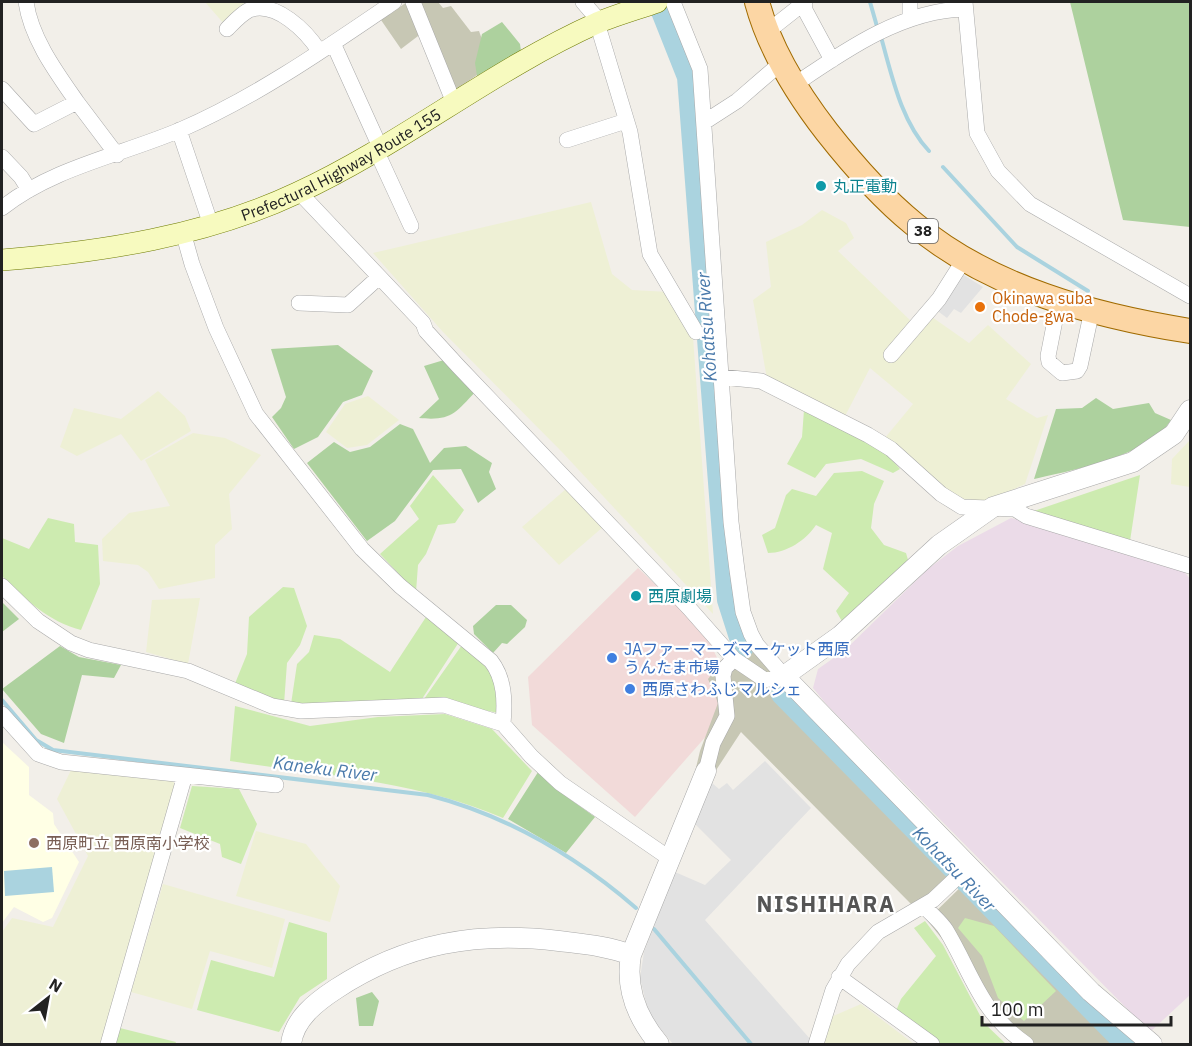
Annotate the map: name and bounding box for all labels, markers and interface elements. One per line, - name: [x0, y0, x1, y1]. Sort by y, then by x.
- street label: Prefectural Highway Route 155: [238, 104, 445, 225]
- place label: 丸正電動: [833, 176, 897, 196]
- marker: 丸正電動: [814, 179, 828, 193]
- road number: 38: [908, 219, 938, 243]
- water label: Kohatsu River: [691, 271, 722, 383]
- place label: Okinawa suba Chode-gwa: [992, 288, 1093, 326]
- marker: Okinawa suba Chode-gwa: [973, 300, 987, 314]
- place label: 西原劇場: [648, 586, 712, 606]
- marker: 西原劇場: [629, 589, 643, 603]
- place label: JAファーマーズマーケット西原 うんたま市場: [624, 639, 850, 677]
- marker: JAファーマーズマーケット西原 うんたま市場: [605, 651, 619, 665]
- place label: 西原さわふじマルシェ: [642, 679, 802, 699]
- marker: 西原さわふじマルシェ: [623, 682, 637, 696]
- water label: Kaneku River: [272, 751, 379, 786]
- water label: Kohatsu River: [908, 821, 1001, 916]
- place label: 西原町立 西原南小学校: [46, 833, 210, 853]
- marker: 西原町立 西原南小学校: [27, 836, 41, 850]
- district label: NISHIHARA: [757, 889, 896, 918]
- north arrow: [18, 968, 78, 1028]
- text: N: [46, 974, 66, 997]
- scale bar: [982, 989, 1171, 1027]
- text: 100 m: [991, 998, 1043, 1021]

